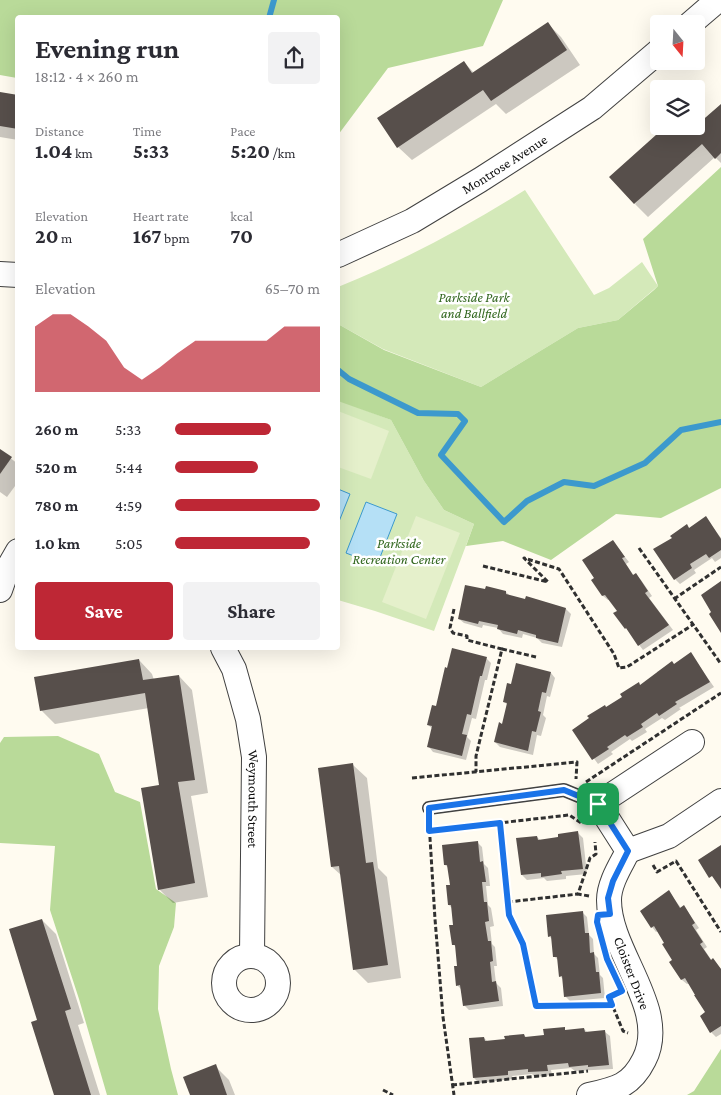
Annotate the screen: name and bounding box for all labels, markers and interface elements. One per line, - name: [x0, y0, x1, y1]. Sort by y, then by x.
- north arrow: [650, 15, 705, 70]
- map controls: [650, 15, 705, 135]
- button: share: [268, 32, 320, 84]
- text: Evening run: [35, 33, 179, 64]
- text: 18:12 · 4 × 260 m: [35, 68, 139, 85]
- button: layers: [650, 80, 705, 135]
- text: Distance: [35, 123, 84, 139]
- text: Time: [133, 123, 161, 139]
- text: Pace: [230, 123, 256, 139]
- street label: Montrose Avenue: [459, 131, 550, 197]
- text: 1.04: [35, 139, 72, 163]
- text: 5:33: [133, 139, 169, 163]
- text: 5:20: [230, 139, 270, 163]
- text: km: [72, 145, 93, 161]
- text: /km: [270, 145, 296, 161]
- text: Elevation: [35, 208, 88, 224]
- text: Heart rate: [133, 208, 189, 224]
- text: kcal: [230, 208, 253, 224]
- text: 20: [35, 224, 58, 248]
- text: 167: [133, 224, 161, 248]
- text: 70: [230, 224, 253, 248]
- text: m: [58, 230, 72, 246]
- text: bpm: [161, 230, 190, 246]
- text: Elevation: [35, 280, 96, 297]
- text: 65–70 m: [265, 280, 320, 297]
- park label: Parkside Park and Ballfield: [438, 289, 510, 321]
- text: 260 m: [35, 421, 78, 438]
- text: 5:33: [115, 421, 141, 438]
- text: 520 m: [35, 459, 77, 476]
- text: 5:44: [115, 459, 143, 476]
- text: 780 m: [35, 497, 78, 514]
- text: 4:59: [115, 497, 142, 514]
- text: 1.0 km: [35, 535, 80, 552]
- text: 5:05: [115, 535, 143, 552]
- park label: Parkside Recreation Center: [353, 535, 447, 567]
- button: Save: [35, 582, 173, 640]
- button: Share: [183, 582, 320, 640]
- street label: Weymouth Street: [245, 749, 263, 848]
- pin: [577, 783, 619, 825]
- icon: arrive: [584, 790, 612, 818]
- street label: Cloister Drive: [611, 934, 653, 1012]

